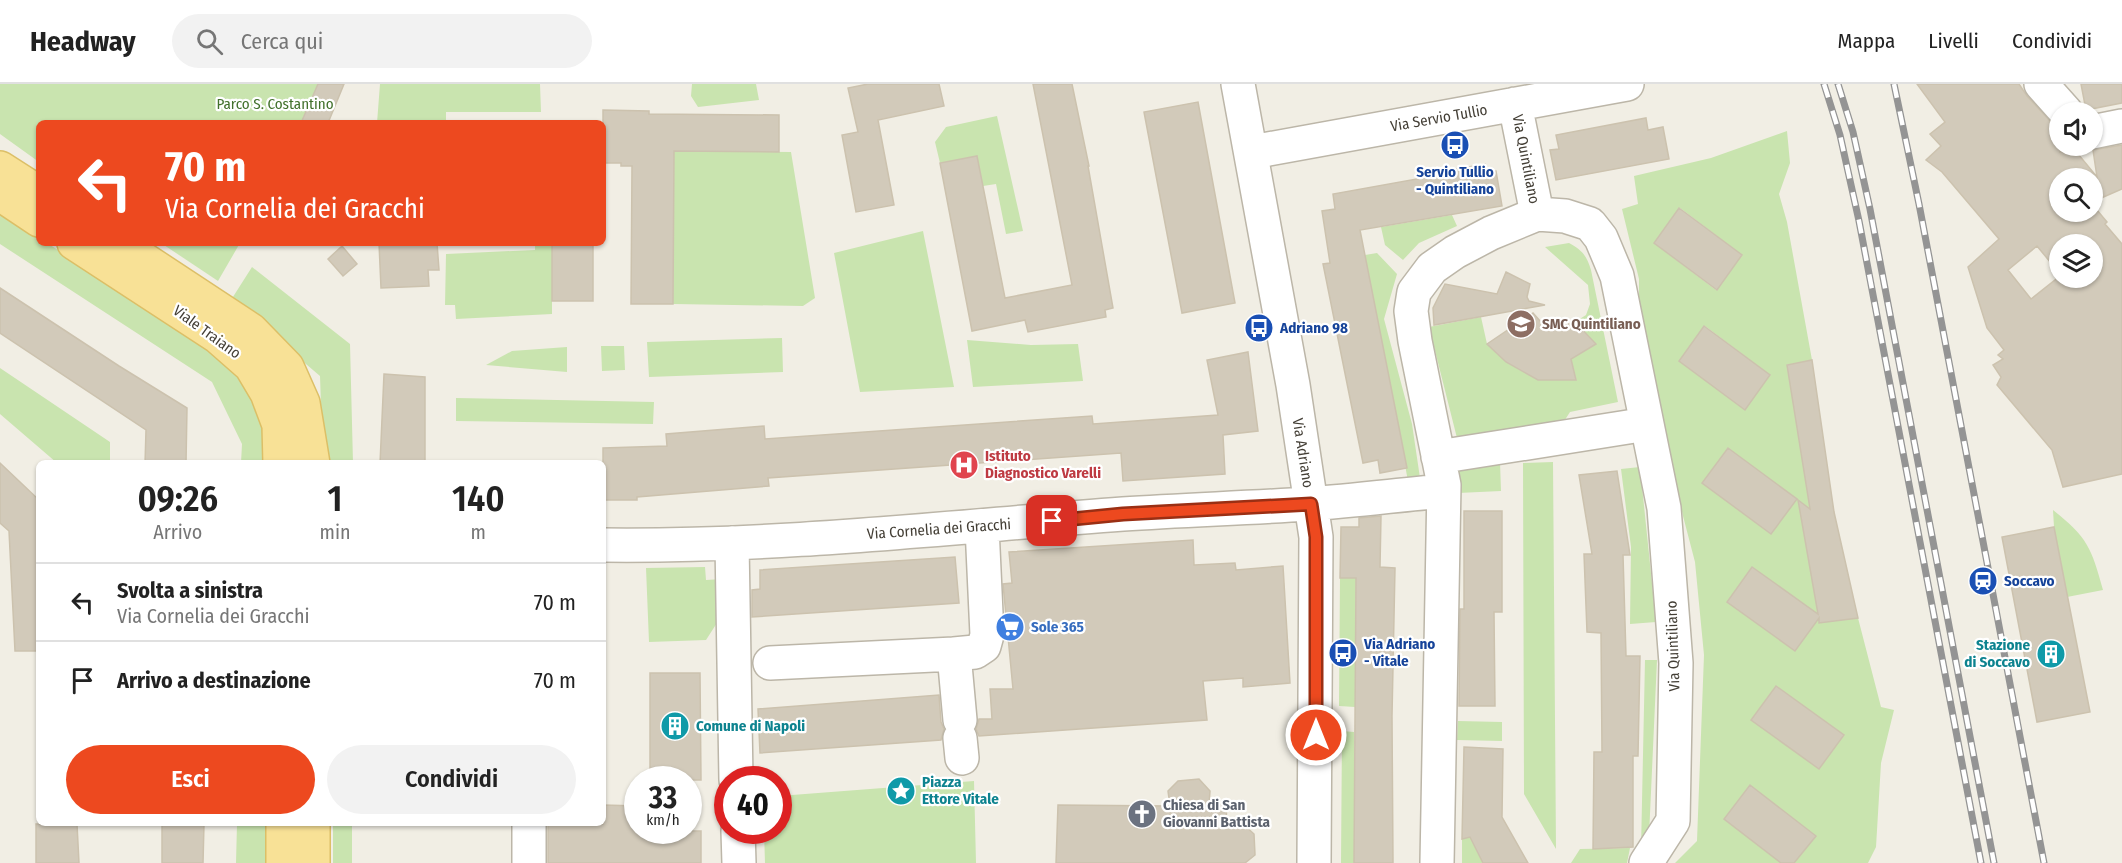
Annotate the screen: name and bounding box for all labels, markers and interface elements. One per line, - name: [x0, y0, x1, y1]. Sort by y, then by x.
- search box: [172, 14, 592, 68]
- text: Headway: [30, 25, 136, 58]
- icon: search: [193, 25, 226, 58]
- text: Cerca qui: [241, 28, 323, 55]
- text: Mappa: [1838, 28, 1895, 54]
- text: Livelli: [1928, 28, 1979, 54]
- text: Condividi: [2012, 28, 2092, 54]
- park label: Parco S. Costantino: [216, 95, 334, 113]
- street label: Via Servio Tullio: [1389, 101, 1489, 135]
- map controls: [2049, 102, 2103, 288]
- button: sound: [2049, 102, 2103, 156]
- street label: Via Quintiliano: [1509, 113, 1544, 205]
- bus stop icon: Servio Tullio - Quintiliano: [1439, 129, 1471, 161]
- text: 70 m: [165, 142, 246, 192]
- icon: left: [66, 144, 144, 222]
- place label: Servio Tullio - Quintiliano: [1416, 163, 1494, 198]
- button: search: [2049, 168, 2103, 222]
- text: Via Cornelia dei Gracchi: [165, 193, 425, 225]
- button: layers: [2049, 234, 2103, 288]
- street label: Viale Traiano: [170, 302, 244, 363]
- school or university icon: SMC Quintiliano: [1505, 308, 1537, 340]
- bus stop icon: Adriano 98: [1243, 312, 1275, 344]
- place label: SMC Quintiliano: [1542, 315, 1641, 333]
- place label: Adriano 98: [1279, 319, 1348, 337]
- street label: Via Adriano: [1289, 417, 1317, 489]
- place label: Istituto Diagnostico Varelli: [985, 447, 1101, 482]
- hospital icon: Istituto Diagnostico Varelli: [948, 449, 980, 481]
- text: 09:26: [137, 477, 218, 521]
- text: 1: [328, 477, 343, 521]
- text: 140: [452, 477, 505, 521]
- pin: [1026, 495, 1077, 546]
- icon: arrive: [1035, 504, 1068, 537]
- street label: Via Cornelia dei Gracchi: [866, 515, 1012, 543]
- text: Arrivo: [153, 520, 202, 544]
- text: min: [320, 520, 351, 544]
- text: m: [471, 520, 486, 544]
- station icon: Soccavo: [1967, 565, 1999, 597]
- place label: Soccavo: [2004, 572, 2055, 590]
- text: Svolta a sinistra: [117, 577, 263, 604]
- icon: left: [66, 586, 99, 619]
- text: 70 m: [534, 589, 576, 616]
- street label: Via Quintiliano: [1662, 600, 1684, 692]
- text: Via Cornelia dei Gracchi: [117, 604, 310, 628]
- supermarket icon: Sole 365: [994, 611, 1026, 643]
- place label: Sole 365: [1031, 618, 1084, 636]
- place label: Via Adriano - Vitale: [1363, 635, 1435, 670]
- place label: Stazione di Soccavo: [1964, 636, 2030, 671]
- bus stop icon: Via Adriano - Vitale: [1327, 637, 1359, 669]
- building icon: Stazione di Soccavo: [2035, 638, 2067, 670]
- icon: arrive: [66, 664, 99, 697]
- text: Arrivo a destinazione: [117, 667, 311, 694]
- text: 70 m: [534, 667, 576, 694]
- position arrow: [1284, 703, 1348, 767]
- building icon: Comune di Napoli: [659, 710, 691, 742]
- place label: Comune di Napoli: [696, 717, 805, 735]
- button: Esci: [66, 745, 315, 814]
- button: Condividi: [327, 745, 576, 814]
- speed limit sign: 40: [714, 766, 792, 844]
- place label: Piazza Ettore Vitale: [922, 773, 999, 808]
- place icon: Piazza Ettore Vitale: [885, 775, 917, 807]
- text: 33: [649, 780, 677, 816]
- place label: Chiesa di San Giovanni Battista: [1163, 796, 1271, 831]
- church icon: Chiesa di San Giovanni Battista: [1126, 798, 1158, 830]
- text: km/h: [646, 811, 680, 829]

